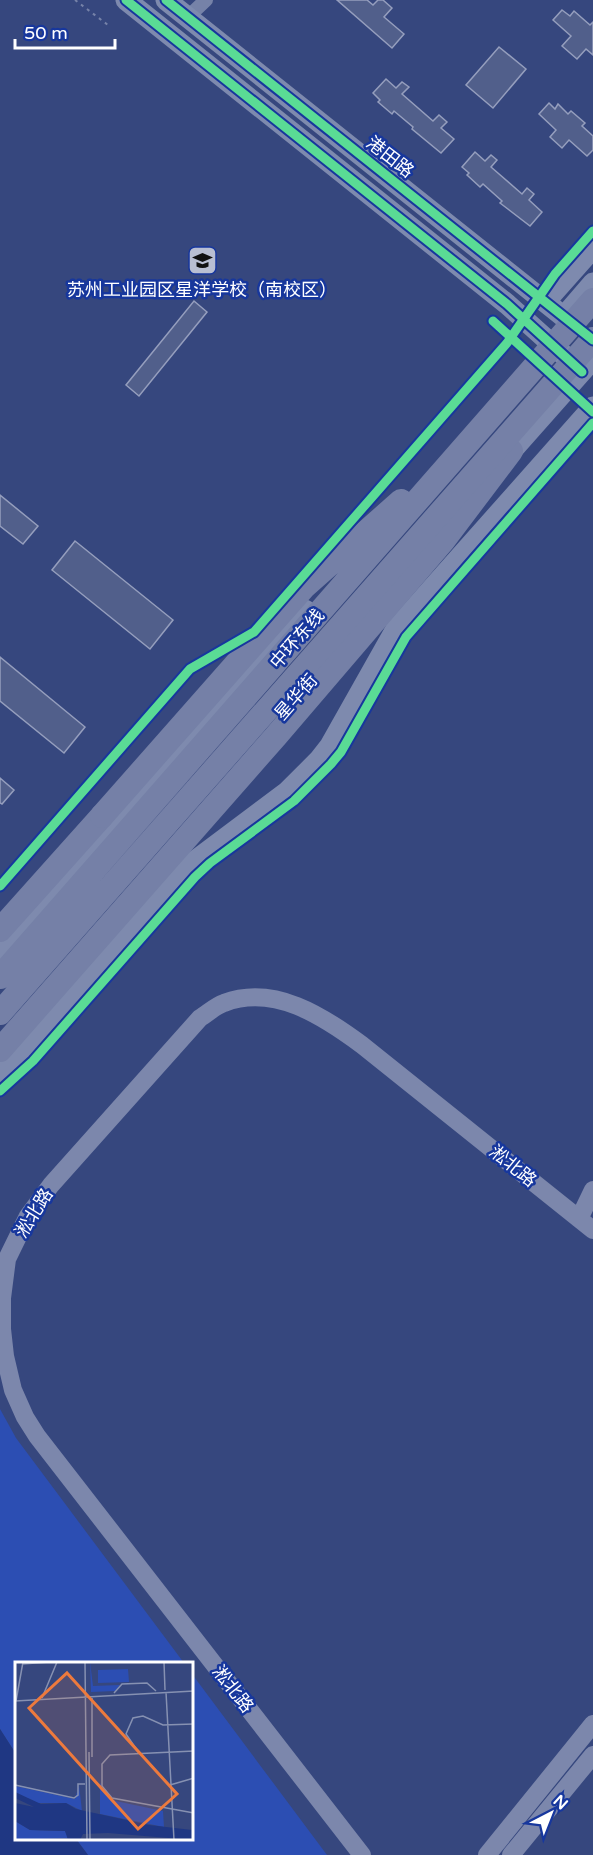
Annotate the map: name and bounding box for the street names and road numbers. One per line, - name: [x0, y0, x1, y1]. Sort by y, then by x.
- street label: 港田路: [362, 132, 418, 182]
- street label: 中环东线: [265, 605, 329, 673]
- street label: 星华街: [270, 669, 322, 725]
- street label: 淞北路: [485, 1140, 541, 1192]
- street label: 淞北路: [10, 1184, 58, 1242]
- street label: 淞北路: [208, 1661, 258, 1717]

